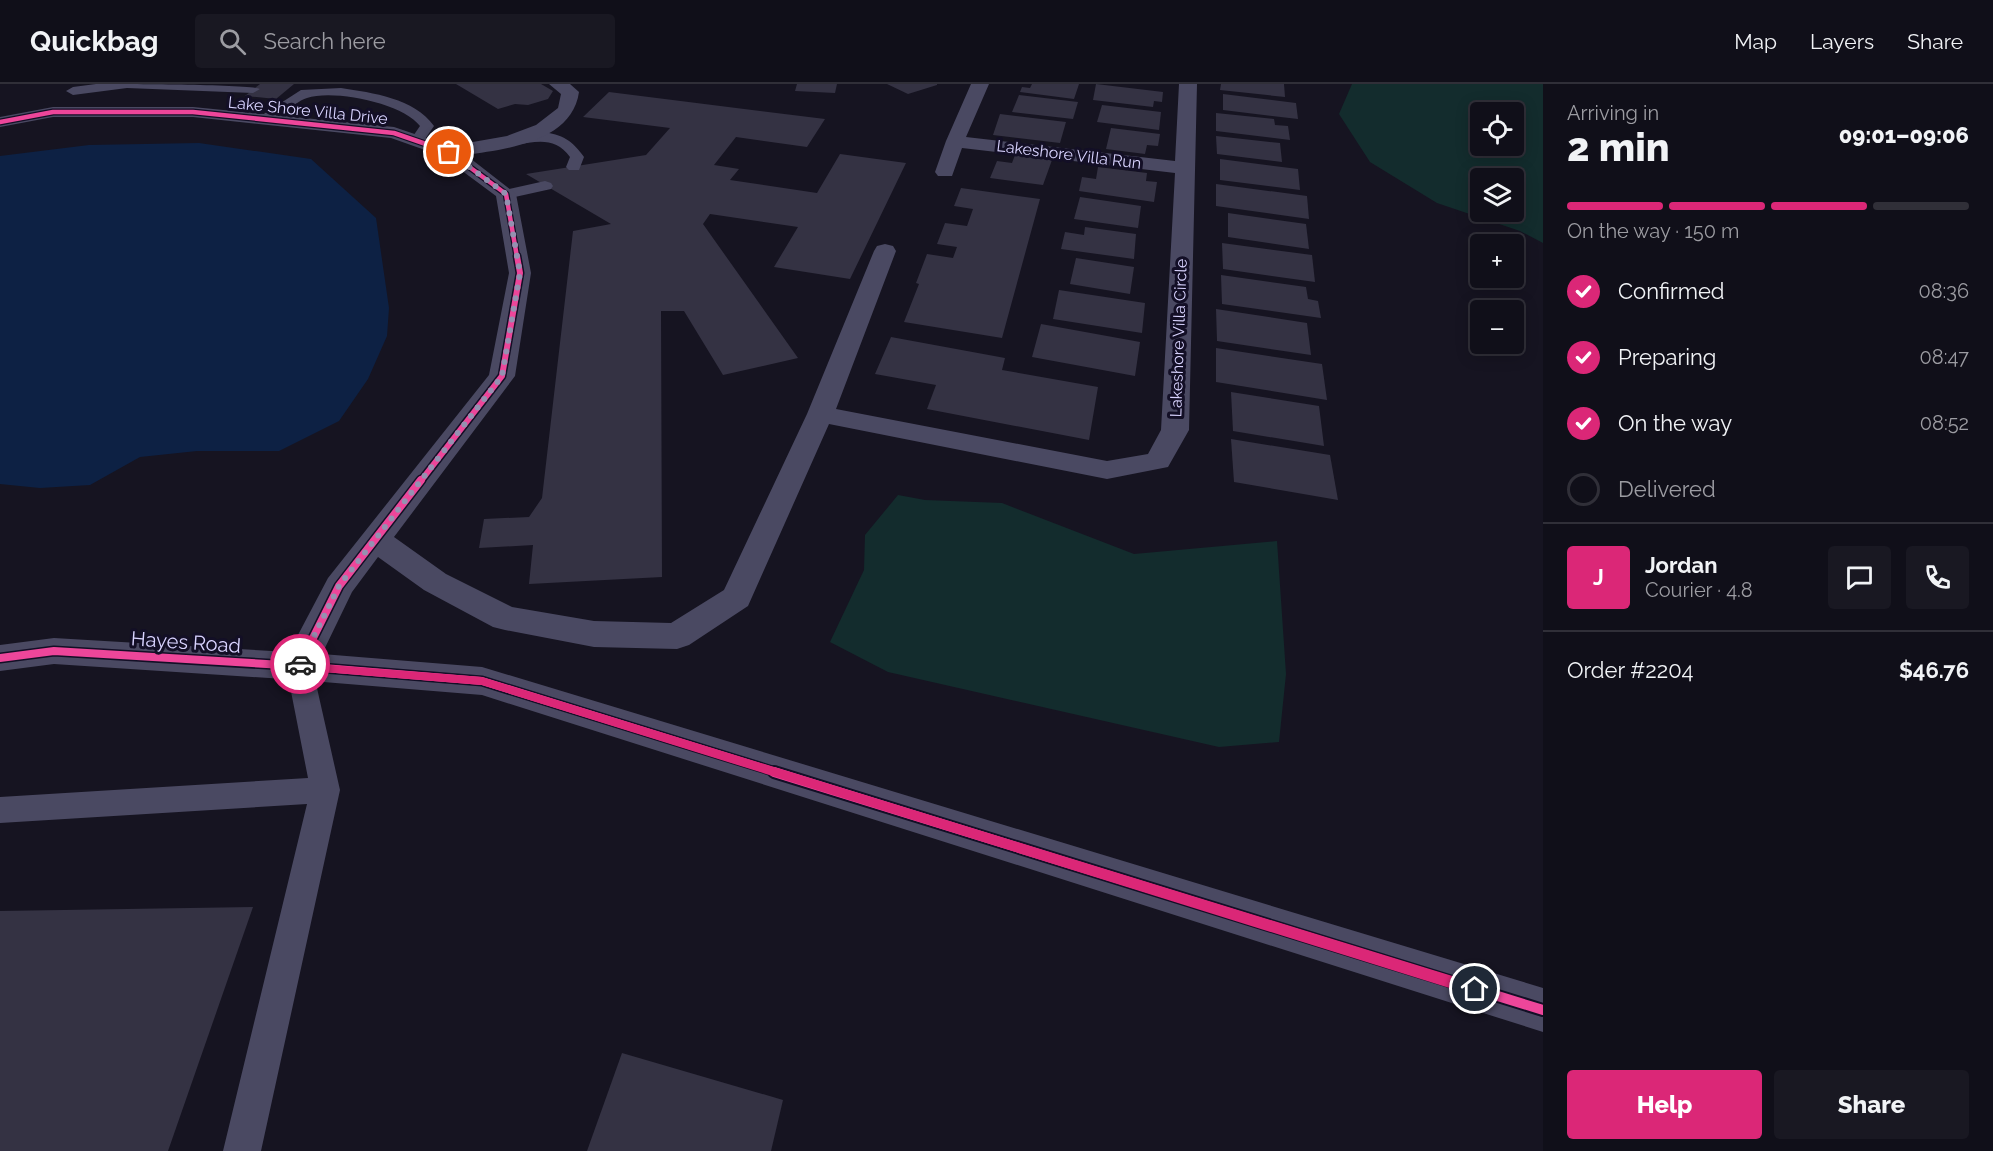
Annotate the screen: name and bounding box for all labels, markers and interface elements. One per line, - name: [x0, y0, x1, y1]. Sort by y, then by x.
- search box: [195, 14, 615, 68]
- text: Quickbag: [30, 25, 159, 58]
- icon: search: [216, 25, 249, 58]
- text: Search here: [264, 28, 386, 54]
- text: Map: [1734, 29, 1777, 54]
- text: Layers: [1810, 29, 1874, 54]
- text: Share: [1907, 29, 1963, 54]
- street label: Lake Shore Villa Drive: [227, 93, 389, 128]
- text: Arriving in: [1567, 101, 1659, 125]
- map controls: [1470, 102, 1524, 354]
- button: locate: [1470, 102, 1524, 156]
- text: 09:01–09:06: [1839, 122, 1969, 148]
- text: 2 min: [1567, 124, 1670, 170]
- pin: [423, 126, 474, 177]
- icon: bag: [432, 135, 465, 168]
- street label: Lakeshore Villa Run: [996, 136, 1142, 173]
- button: layers: [1470, 168, 1524, 222]
- text: On the way · 150 m: [1567, 219, 1739, 243]
- button: +: [1470, 234, 1524, 288]
- street label: Lakeshore Villa Circle: [1166, 258, 1191, 418]
- icon: check: [1567, 275, 1600, 308]
- text: Confirmed: [1618, 278, 1725, 304]
- text: 08:36: [1918, 279, 1969, 303]
- button: −: [1470, 300, 1524, 354]
- icon: check: [1567, 341, 1600, 374]
- text: Preparing: [1618, 344, 1716, 370]
- text: 08:47: [1920, 345, 1969, 369]
- icon: check: [1567, 407, 1600, 440]
- text: On the way: [1618, 410, 1732, 436]
- text: 08:52: [1920, 411, 1969, 435]
- text: Delivered: [1618, 476, 1716, 502]
- button: chat: [1828, 546, 1891, 609]
- button: phone: [1906, 546, 1969, 609]
- text: Jordan: [1645, 552, 1717, 578]
- text: J: [1593, 564, 1604, 590]
- text: Courier · 4.8: [1645, 578, 1753, 602]
- street label: Hayes Road: [130, 626, 242, 658]
- courier: [270, 634, 330, 694]
- icon: car: [284, 648, 317, 681]
- text: Order #2204: [1567, 657, 1694, 683]
- text: $46.76: [1899, 657, 1969, 683]
- pin: [1449, 963, 1500, 1014]
- icon: home: [1458, 972, 1491, 1005]
- button: Help: [1567, 1070, 1762, 1139]
- button: Share: [1774, 1070, 1969, 1139]

